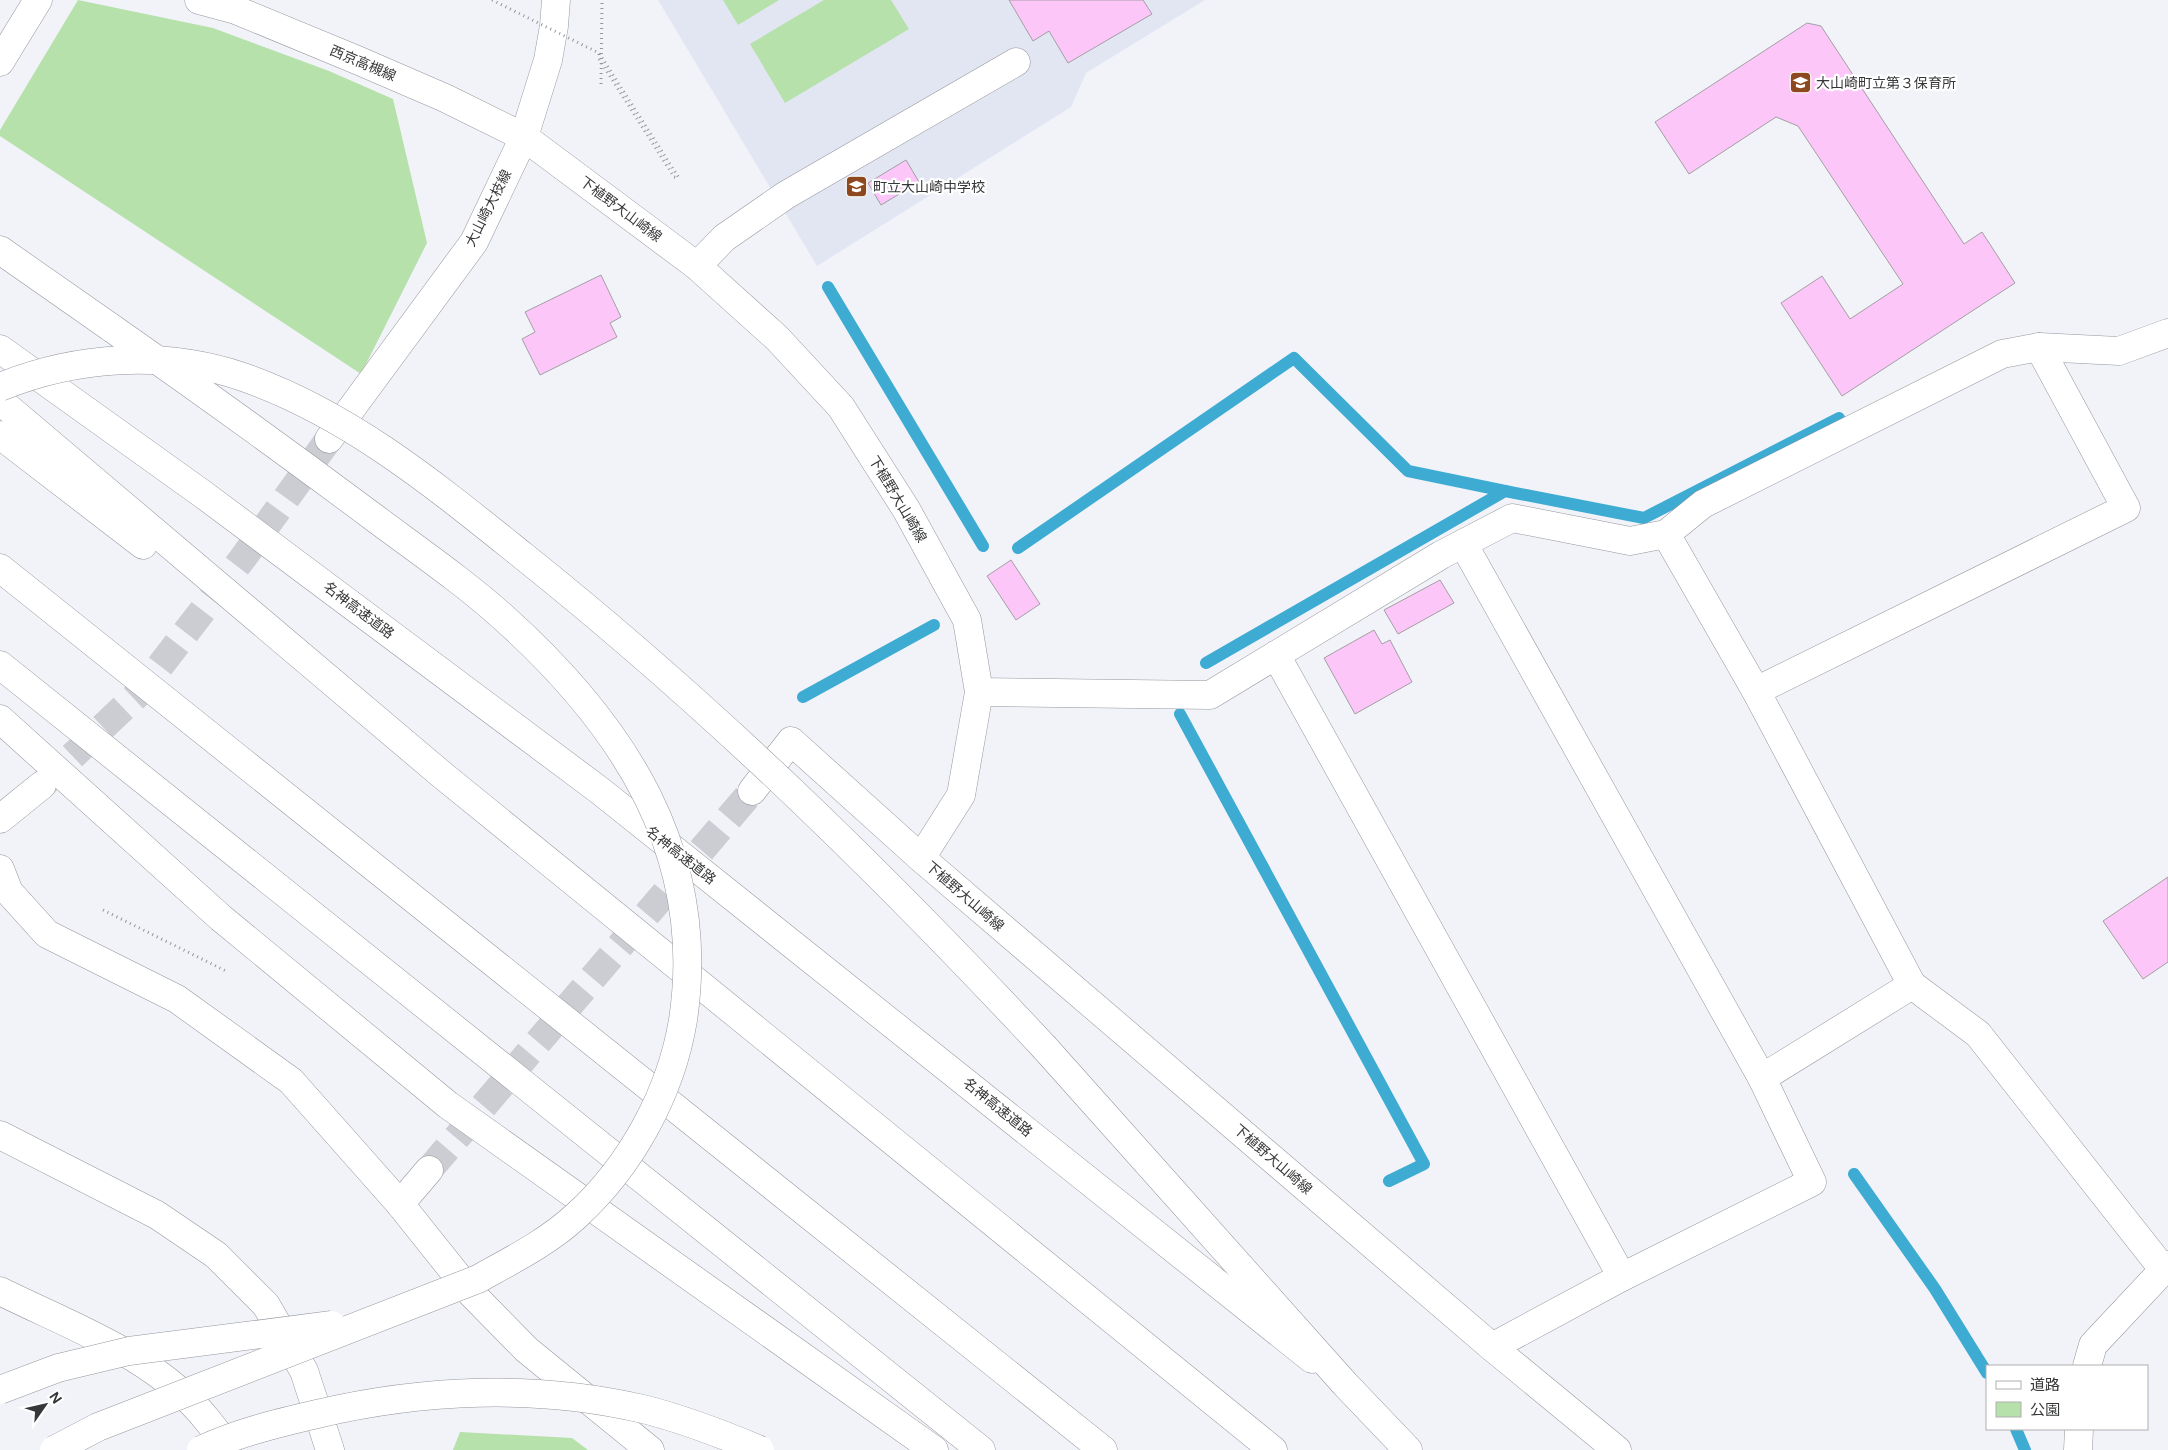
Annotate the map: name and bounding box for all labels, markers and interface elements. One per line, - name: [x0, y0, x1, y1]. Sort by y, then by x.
- street label: 西京高槻線: [327, 41, 399, 85]
- school or university icon: 大山崎町立第３保育所: [1788, 71, 1812, 95]
- place label: 大山崎町立第３保育所: [1816, 74, 1956, 92]
- street label: 大山崎大枝線: [461, 166, 515, 250]
- street label: 下植野大山崎線: [576, 172, 666, 246]
- school or university icon: 町立大山崎中学校: [845, 175, 869, 199]
- place label: 町立大山崎中学校: [873, 178, 985, 196]
- street label: 下植野大山崎線: [865, 452, 931, 546]
- street label: 名神高速道路: [320, 578, 398, 642]
- street label: 名神高速道路: [642, 822, 720, 888]
- street label: 下植野大山崎線: [922, 857, 1008, 935]
- street label: 名神高速道路: [960, 1074, 1036, 1140]
- street label: 下植野大山崎線: [1230, 1120, 1316, 1198]
- legend: [1986, 1365, 2148, 1430]
- text: 道路: [2030, 1375, 2060, 1395]
- north arrow: [20, 1380, 70, 1430]
- text: N: [45, 1388, 66, 1407]
- text: 公園: [2030, 1400, 2060, 1420]

